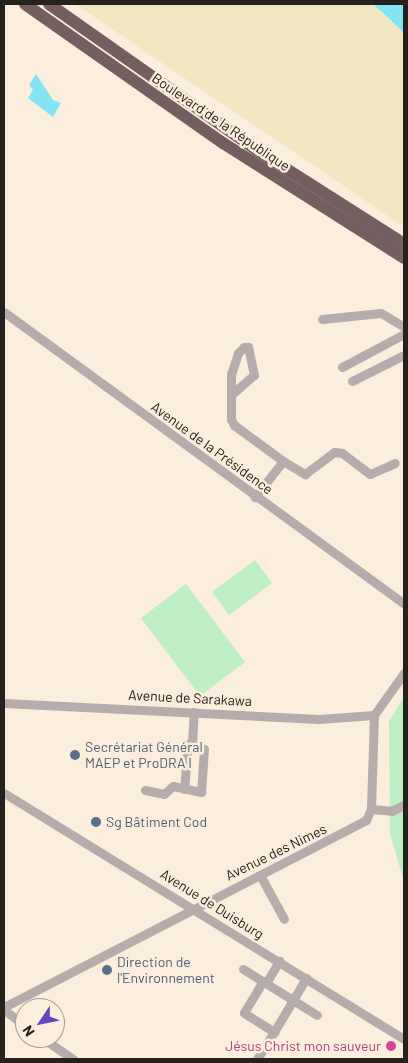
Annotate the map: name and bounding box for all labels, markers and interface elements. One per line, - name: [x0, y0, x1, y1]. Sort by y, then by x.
- street label: Boulevard de la République: [149, 69, 293, 175]
- street label: Avenue de la Présidence: [148, 398, 276, 498]
- street label: Avenue de Sarakawa: [128, 686, 252, 710]
- place label: Secrétariat Général MAEP et ProDRA I: [85, 739, 203, 772]
- marker: Secrétariat Général MAEP et ProDRA I: [69, 749, 81, 761]
- place label: Sg Bâtiment Cod: [106, 814, 207, 830]
- marker: Sg Bâtiment Cod: [90, 816, 102, 828]
- street label: Avenue des Nimes: [223, 820, 329, 884]
- street label: Avenue de Duisburg: [157, 865, 267, 943]
- place label: Direction de l'Environnement: [117, 954, 215, 986]
- marker: Direction de l'Environnement: [101, 964, 113, 976]
- north arrow: [15, 998, 65, 1048]
- text: N: [18, 1022, 38, 1040]
- place label: Jésus Christ mon sauveur: [225, 1038, 381, 1054]
- marker: Jésus Christ mon sauveur: [385, 1040, 397, 1052]

